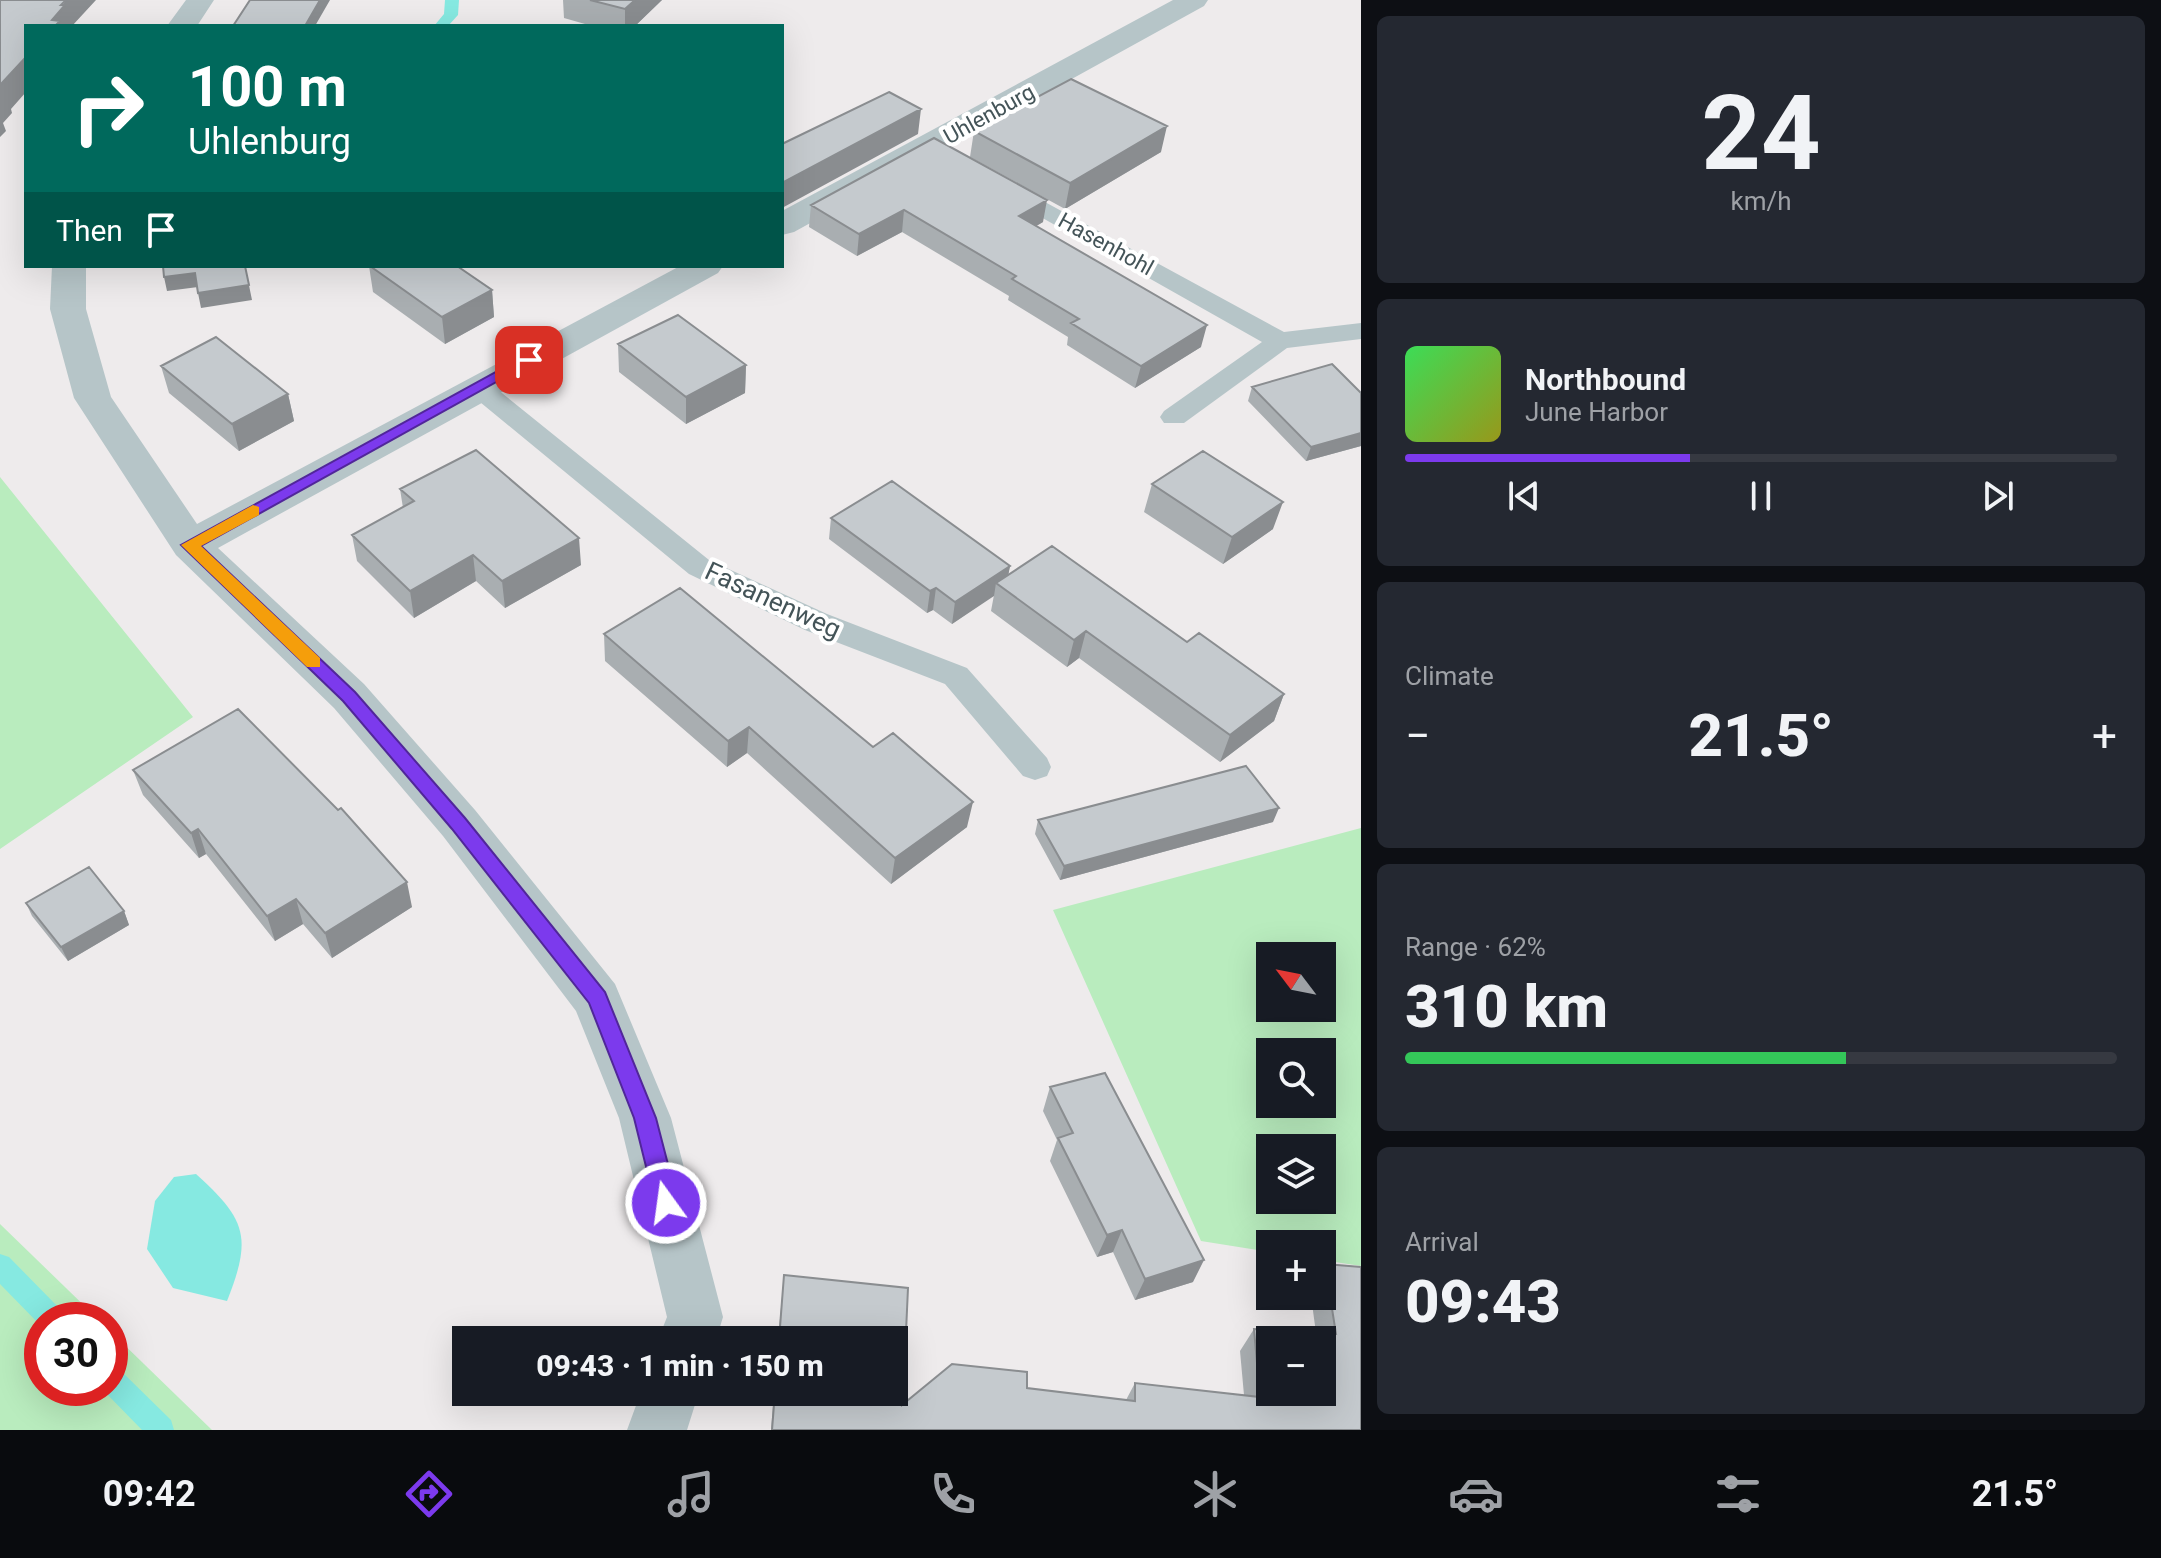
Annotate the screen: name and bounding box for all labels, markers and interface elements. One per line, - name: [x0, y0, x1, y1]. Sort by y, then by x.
- text: 100 m: [188, 54, 347, 120]
- icon: right: [56, 56, 160, 160]
- text: 24: [1701, 73, 1821, 194]
- street label: Uhlenburg: [939, 79, 1039, 149]
- text: Uhlenburg: [188, 121, 351, 163]
- text: km/h: [1730, 186, 1792, 216]
- icon: arrive: [139, 208, 183, 252]
- street label: Hasenhohl: [1054, 208, 1158, 280]
- text: Then: [56, 213, 123, 248]
- pin: [495, 326, 563, 394]
- icon: arrive: [507, 338, 551, 382]
- text: Northbound: [1525, 362, 1686, 397]
- text: June Harbor: [1525, 397, 1668, 427]
- icon: previous: [1502, 474, 1546, 518]
- icon: pause: [1739, 474, 1783, 518]
- icon: next: [1976, 474, 2020, 518]
- street label: Fasanenweg: [700, 556, 846, 644]
- text: Climate: [1405, 661, 1494, 691]
- text: 21.5°: [1689, 700, 1834, 771]
- text: −: [1405, 710, 1430, 762]
- text: +: [2092, 710, 2117, 762]
- text: Range · 62%: [1405, 932, 1546, 962]
- north arrow: [1256, 942, 1336, 1022]
- map controls: [1256, 942, 1336, 1406]
- text: 310 km: [1405, 971, 1608, 1042]
- button: search: [1256, 1038, 1336, 1118]
- button: layers: [1256, 1134, 1336, 1214]
- position arrow: [624, 1161, 708, 1245]
- text: Arrival: [1405, 1227, 1479, 1257]
- button: +: [1256, 1230, 1336, 1310]
- text: 09:43: [1405, 1266, 1561, 1337]
- speed limit sign: 30: [24, 1302, 128, 1406]
- button: −: [1256, 1326, 1336, 1406]
- text: 09:43 · 1 min · 150 m: [536, 1348, 824, 1383]
- icon: directions: [401, 1466, 457, 1522]
- icon: music: [663, 1466, 719, 1522]
- icon: phone: [925, 1466, 981, 1522]
- icon: climate: [1187, 1466, 1243, 1522]
- icon: car: [1448, 1466, 1504, 1522]
- icon: filters: [1710, 1466, 1766, 1522]
- text: 09:42: [103, 1473, 196, 1515]
- text: 21.5°: [1972, 1473, 2058, 1515]

